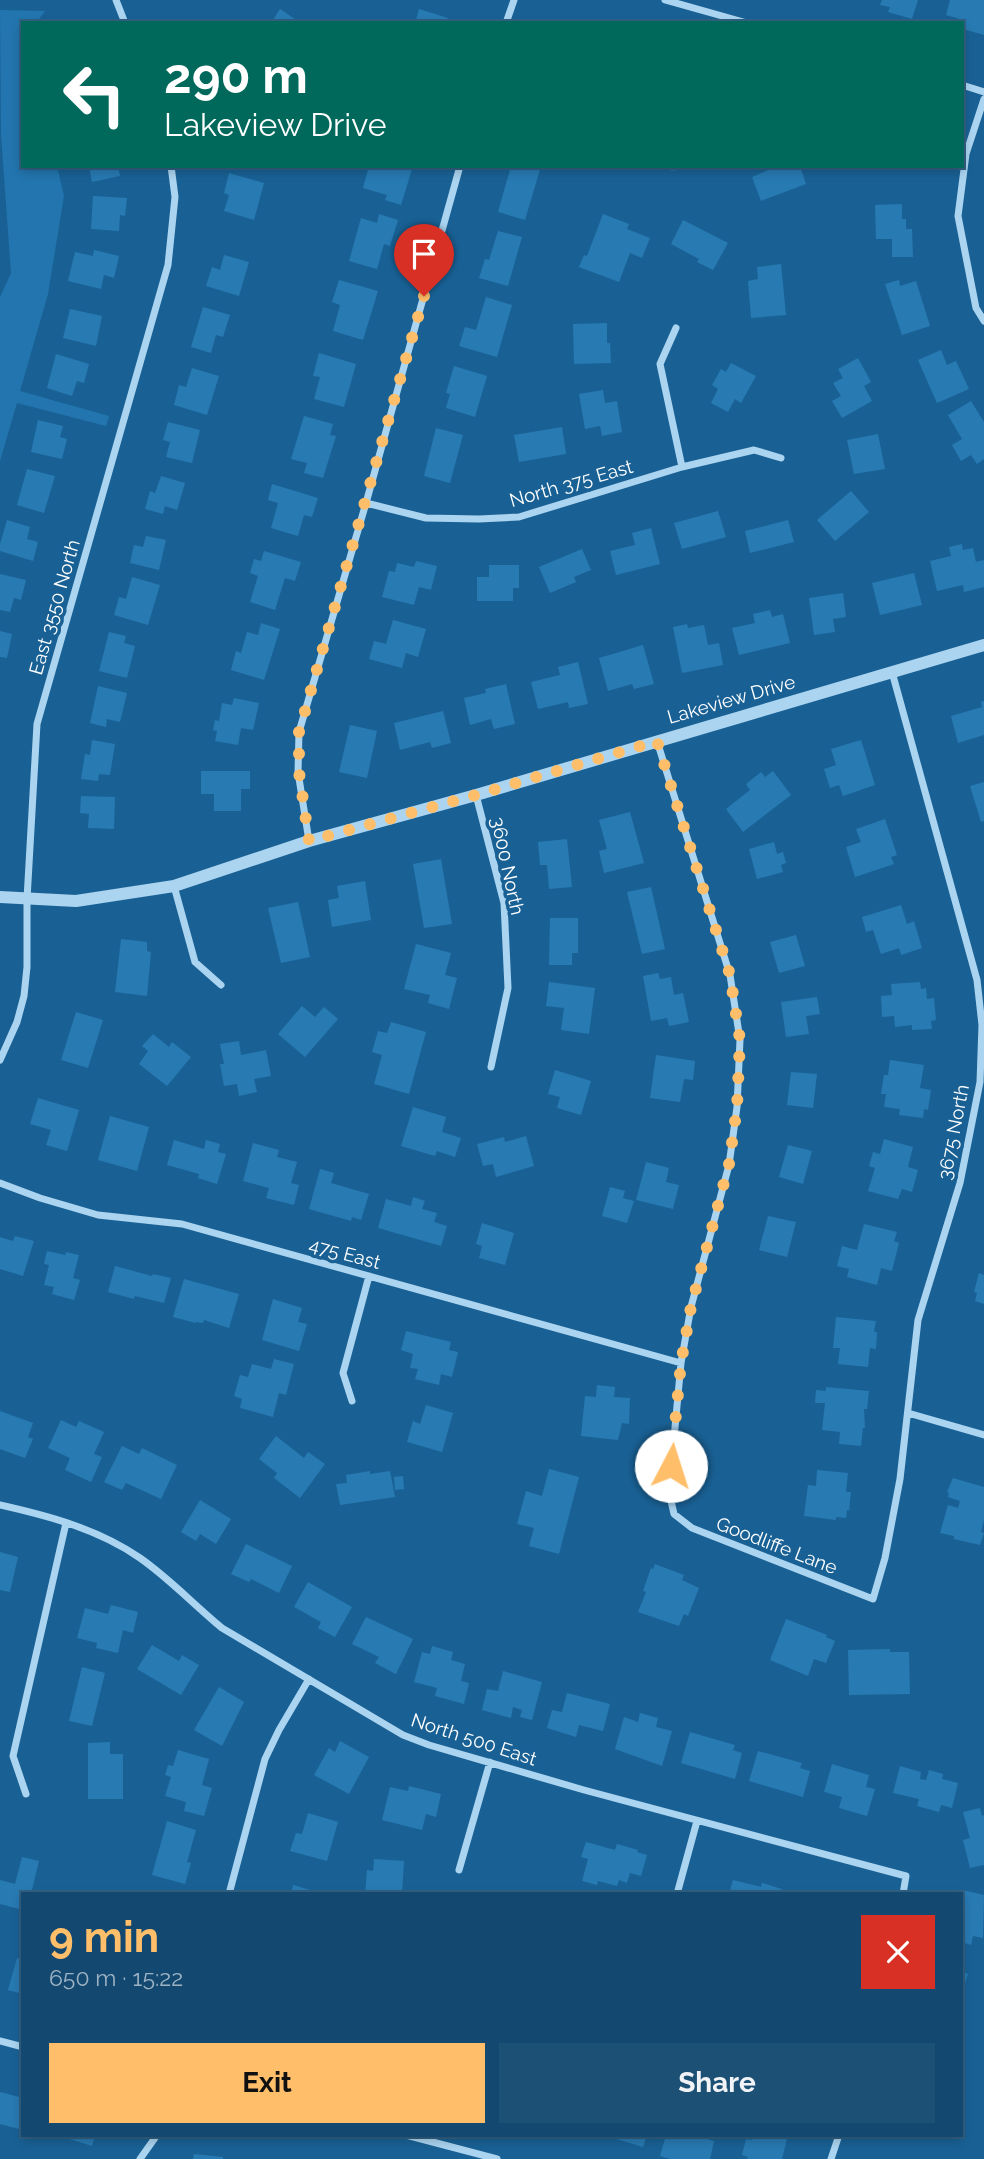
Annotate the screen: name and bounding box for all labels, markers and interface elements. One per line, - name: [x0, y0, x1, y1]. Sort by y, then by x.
- text: 290 m: [164, 47, 308, 104]
- icon: left: [49, 49, 140, 140]
- text: Lakeview Drive: [164, 106, 387, 143]
- pin: [394, 224, 454, 296]
- icon: arrive: [405, 235, 443, 273]
- street label: North 375 East: [507, 455, 636, 511]
- street label: East 3550 North: [24, 537, 84, 677]
- street label: Lakeview Drive: [664, 670, 798, 728]
- street label: 3600 North: [487, 815, 529, 917]
- street label: 3675 North: [933, 1082, 973, 1182]
- street label: 475 East: [307, 1233, 384, 1273]
- position arrow: [634, 1429, 708, 1503]
- street label: Goodliffe Lane: [713, 1512, 841, 1578]
- street label: North 500 East: [408, 1708, 540, 1770]
- text: 9 min: [49, 1913, 159, 1962]
- button: close: [861, 1915, 935, 1989]
- text: 650 m · 15:22: [49, 1964, 183, 1991]
- button: Exit: [49, 2043, 485, 2123]
- button: Share: [499, 2043, 935, 2123]

